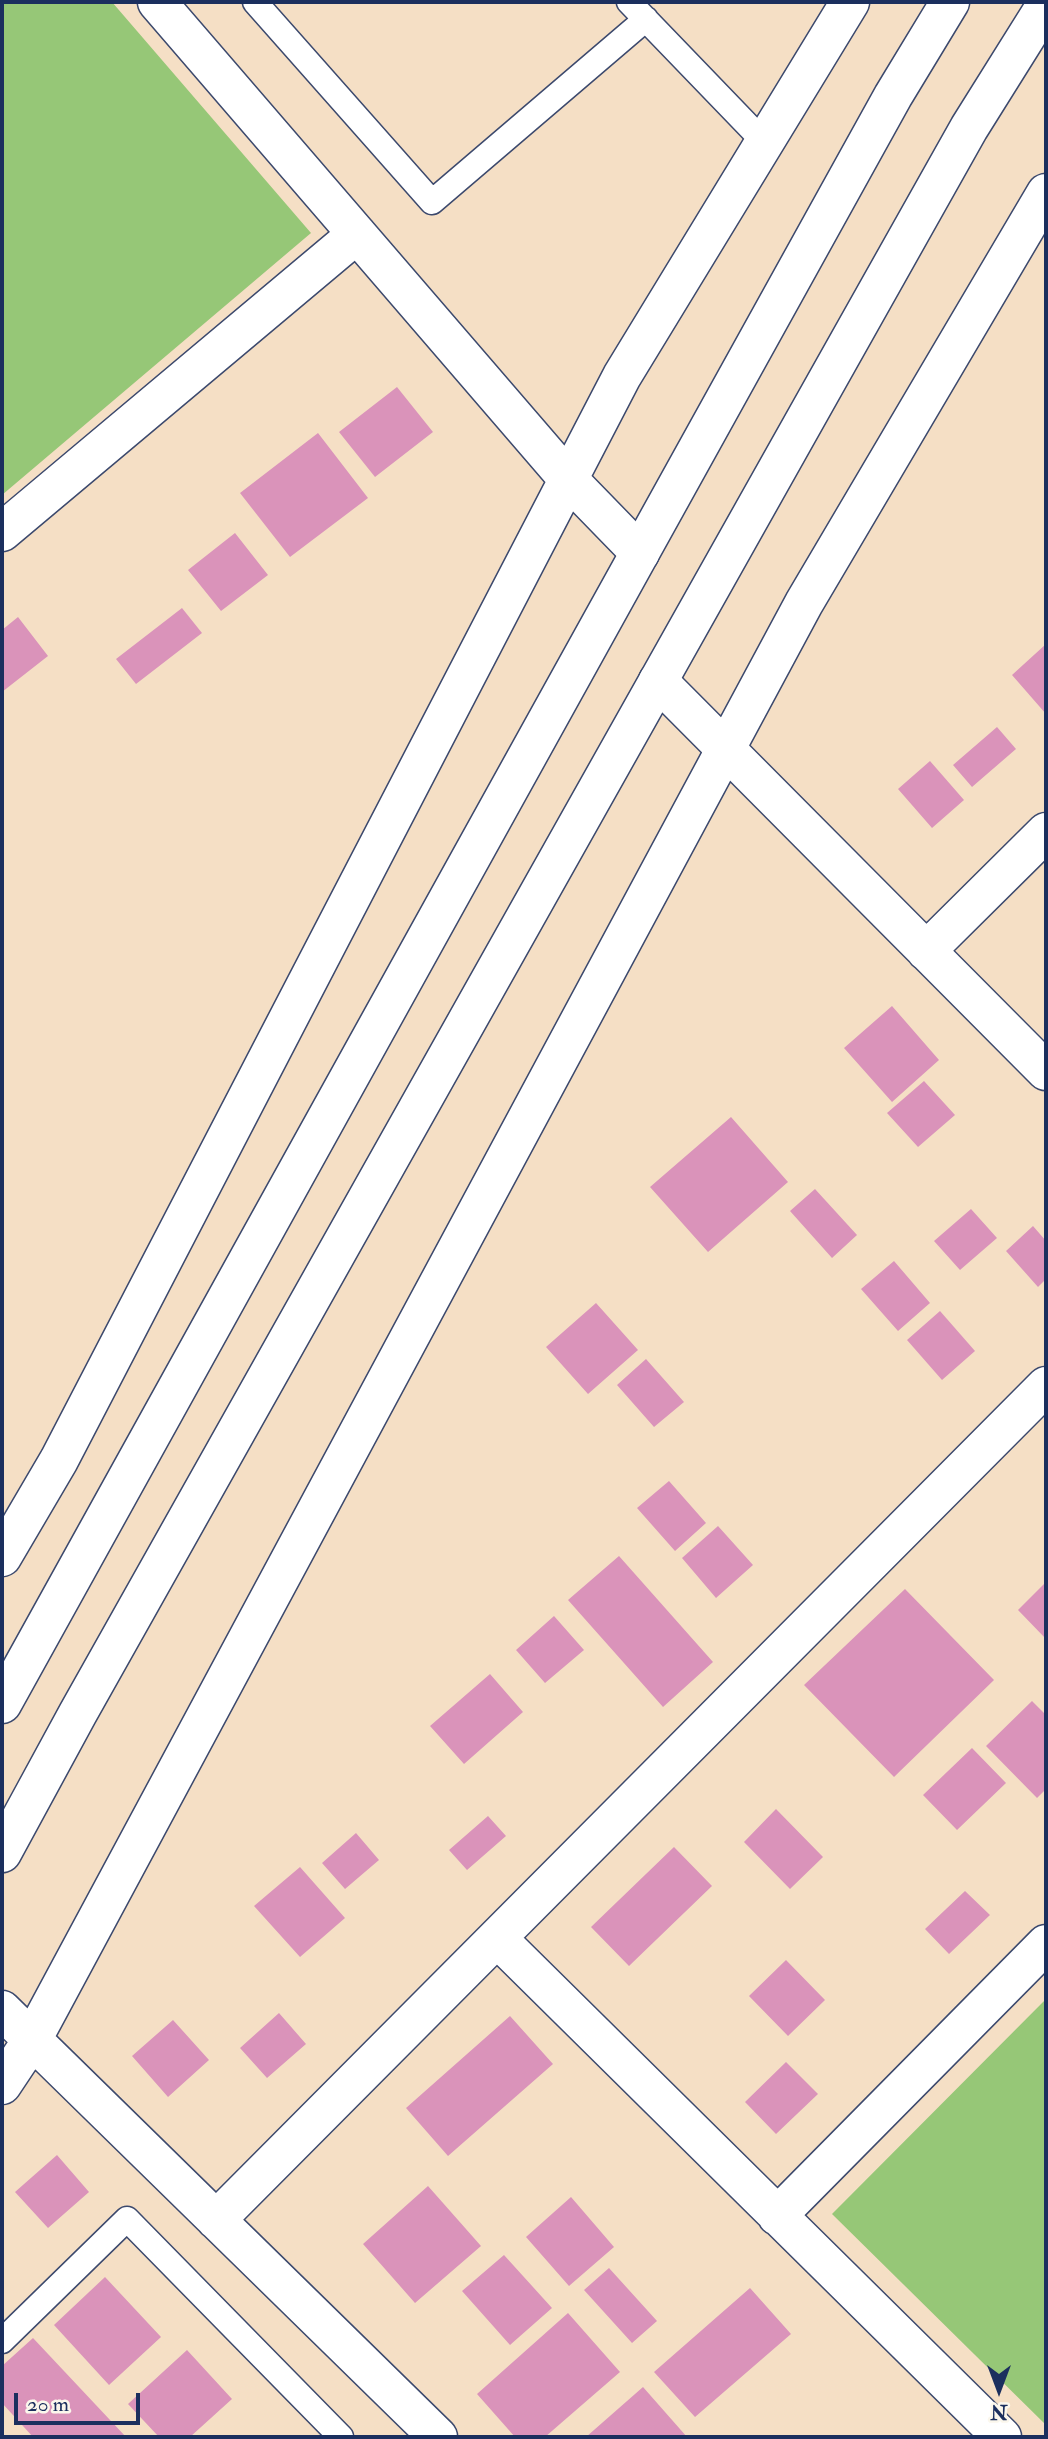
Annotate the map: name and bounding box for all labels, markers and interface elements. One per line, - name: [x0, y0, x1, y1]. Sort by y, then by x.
- north arrow: [964, 2355, 1034, 2425]
- scale bar: [18, 2380, 144, 2424]
- text: 20 m: [27, 2391, 69, 2418]
- text: N: [991, 2399, 1008, 2423]

